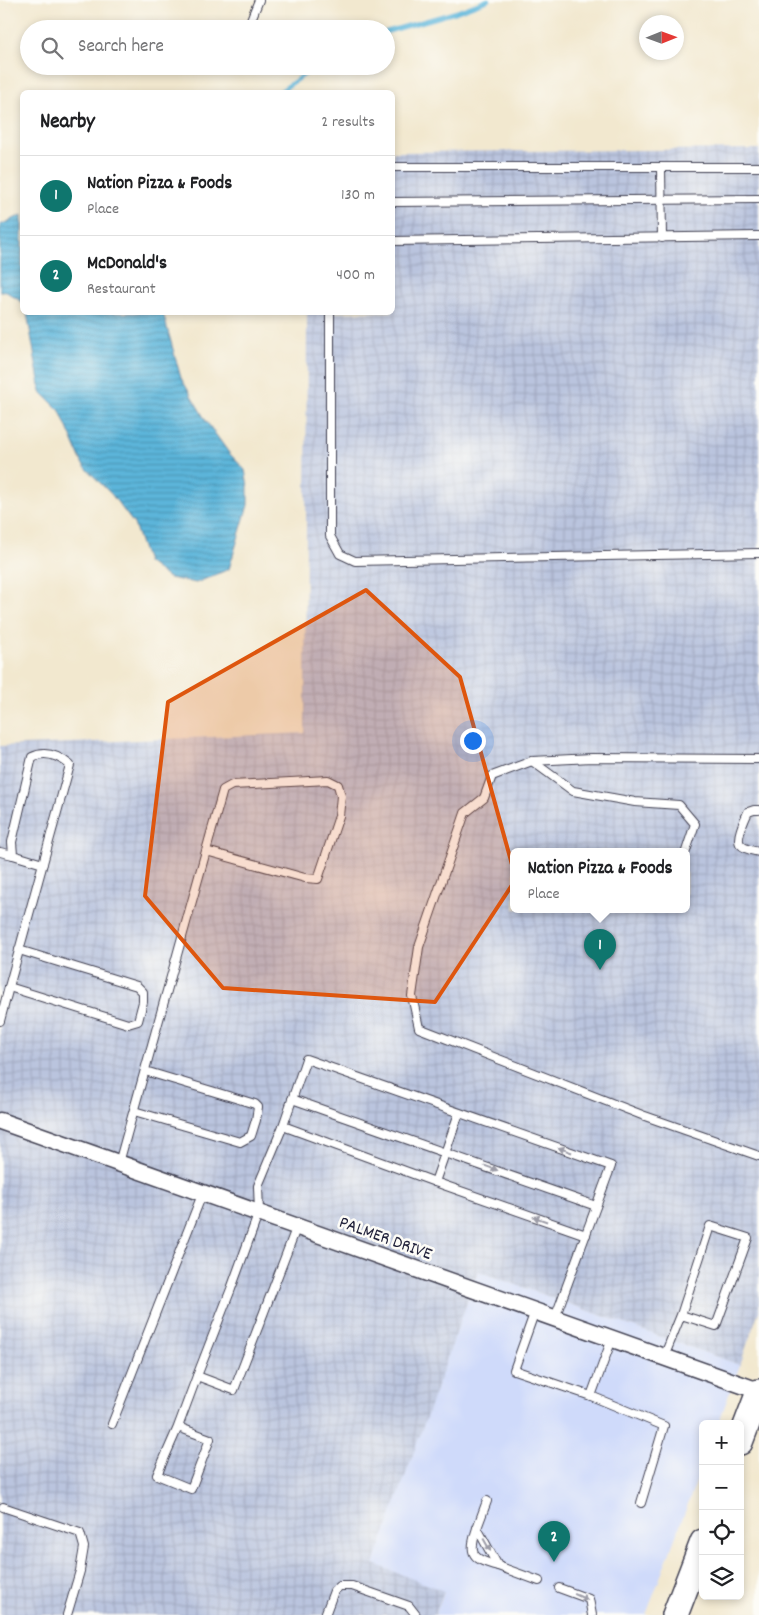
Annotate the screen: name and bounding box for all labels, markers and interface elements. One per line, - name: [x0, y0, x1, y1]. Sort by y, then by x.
- north arrow: [639, 15, 684, 60]
- search box: [20, 20, 395, 75]
- icon: search: [38, 34, 66, 62]
- text: Search here: [78, 34, 164, 61]
- text: Nearby: [40, 108, 95, 138]
- text: 2 results: [321, 111, 375, 134]
- text: Nation Pizza & Foods: [87, 171, 232, 198]
- text: 1: [54, 184, 58, 207]
- text: 130 m: [341, 184, 375, 207]
- text: Place: [87, 198, 119, 221]
- text: McDonald's: [87, 251, 167, 278]
- text: 2: [53, 264, 60, 287]
- text: 400 m: [336, 264, 375, 287]
- text: Restaurant: [87, 278, 156, 301]
- your location: [460, 728, 486, 754]
- popup: [510, 848, 690, 913]
- text: Nation Pizza & Foods: [527, 856, 673, 883]
- text: Place: [527, 883, 559, 906]
- pin: 1: [584, 929, 616, 970]
- one-way arrow: [557, 1146, 572, 1154]
- one-way arrow: [484, 1165, 499, 1172]
- street label: PALMER DRIVE: [335, 1211, 435, 1268]
- one-way arrow: [532, 1215, 547, 1222]
- map controls: [699, 1420, 744, 1600]
- button: +: [699, 1420, 744, 1465]
- button: −: [699, 1465, 744, 1510]
- button: locate: [699, 1510, 744, 1555]
- pin: 2: [538, 1521, 570, 1562]
- one-way arrow: [483, 1538, 491, 1553]
- button: layers: [699, 1555, 744, 1600]
- one-way arrow: [574, 1593, 588, 1601]

